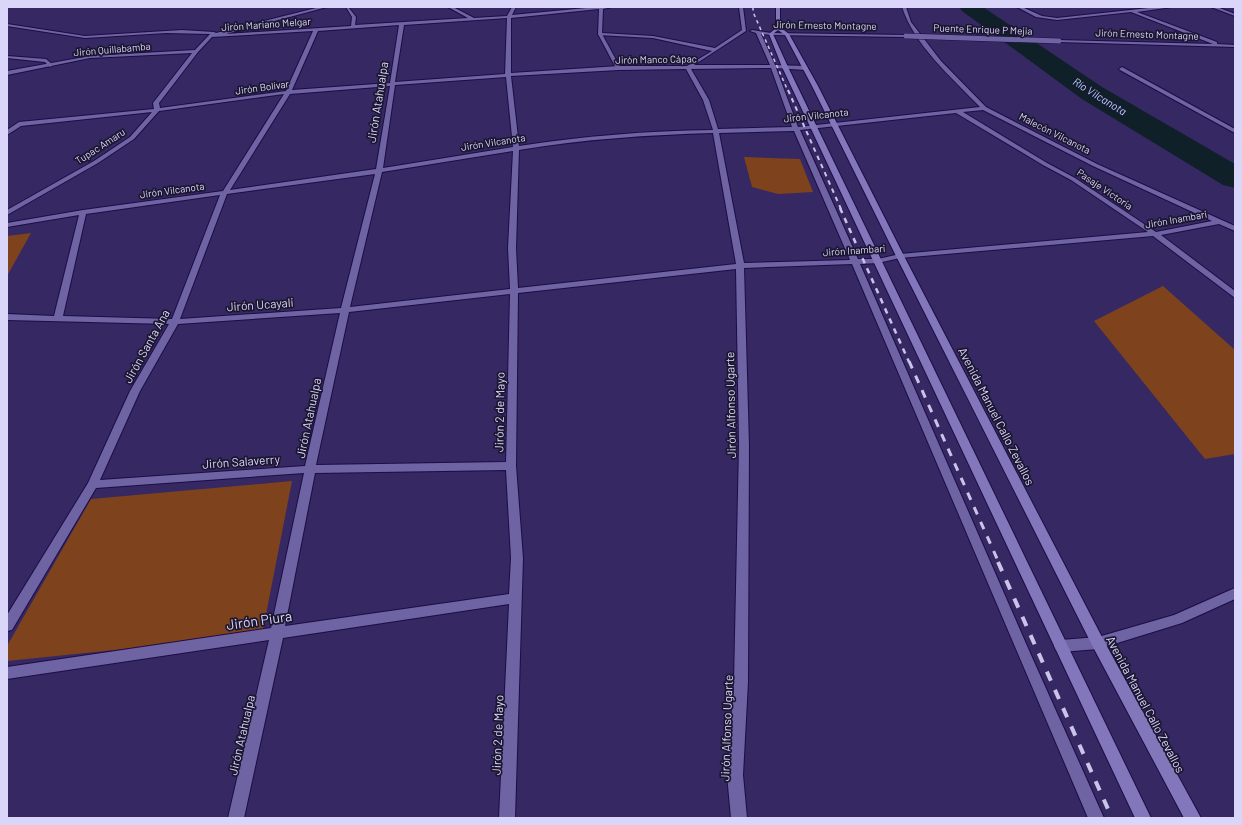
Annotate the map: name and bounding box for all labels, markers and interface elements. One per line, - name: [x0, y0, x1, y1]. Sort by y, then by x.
- street label: Jirón Mariano Melgar: [221, 15, 312, 33]
- street label: Jirón Ernesto Montagne: [773, 18, 877, 32]
- street label: Puente Enrique P Mejia: [933, 21, 1033, 37]
- street label: Jirón Ernesto Montagne: [1095, 26, 1199, 42]
- street label: Jirón Quillabamba: [73, 40, 151, 58]
- street label: Jirón Manco Cápac: [615, 52, 697, 66]
- street label: Jirón Atahualpa: [364, 61, 390, 143]
- water label: Río Vilcanota: [1071, 74, 1129, 118]
- street label: Jirón Bolívar: [234, 77, 290, 97]
- street label: Jirón Vilcanota: [783, 106, 849, 124]
- street label: Malecón Vilcanota: [1017, 110, 1093, 156]
- street label: Tupac Amaru: [73, 125, 127, 167]
- street label: Jirón Vilcanota: [460, 131, 526, 153]
- street label: Pasaje Victoria: [1075, 166, 1135, 212]
- street label: Jirón Vilcanota: [139, 180, 205, 200]
- street label: Jirón Inambari: [1144, 208, 1208, 230]
- street label: Jirón Inambari: [822, 242, 886, 258]
- street label: Jirón Ucayali: [226, 295, 294, 313]
- street label: Jirón Santa Ana: [120, 307, 172, 385]
- street label: Avenida Manuel Callo Zevallos: [956, 345, 1038, 487]
- street label: Jirón Alfonso Ugarte: [722, 352, 738, 458]
- street label: Jirón 2 de Mayo: [491, 372, 507, 452]
- street label: Jirón Atahualpa: [293, 377, 323, 459]
- street label: Jirón Salaverry: [202, 451, 281, 471]
- street label: Jirón Piura: [225, 607, 293, 633]
- street label: Avenida Manuel Callo Zevallos: [1104, 633, 1188, 775]
- street label: Jirón Alfonso Ugarte: [717, 675, 735, 781]
- street label: Jirón Atahualpa: [225, 694, 257, 776]
- street label: Jirón 2 de Mayo: [489, 695, 505, 775]

